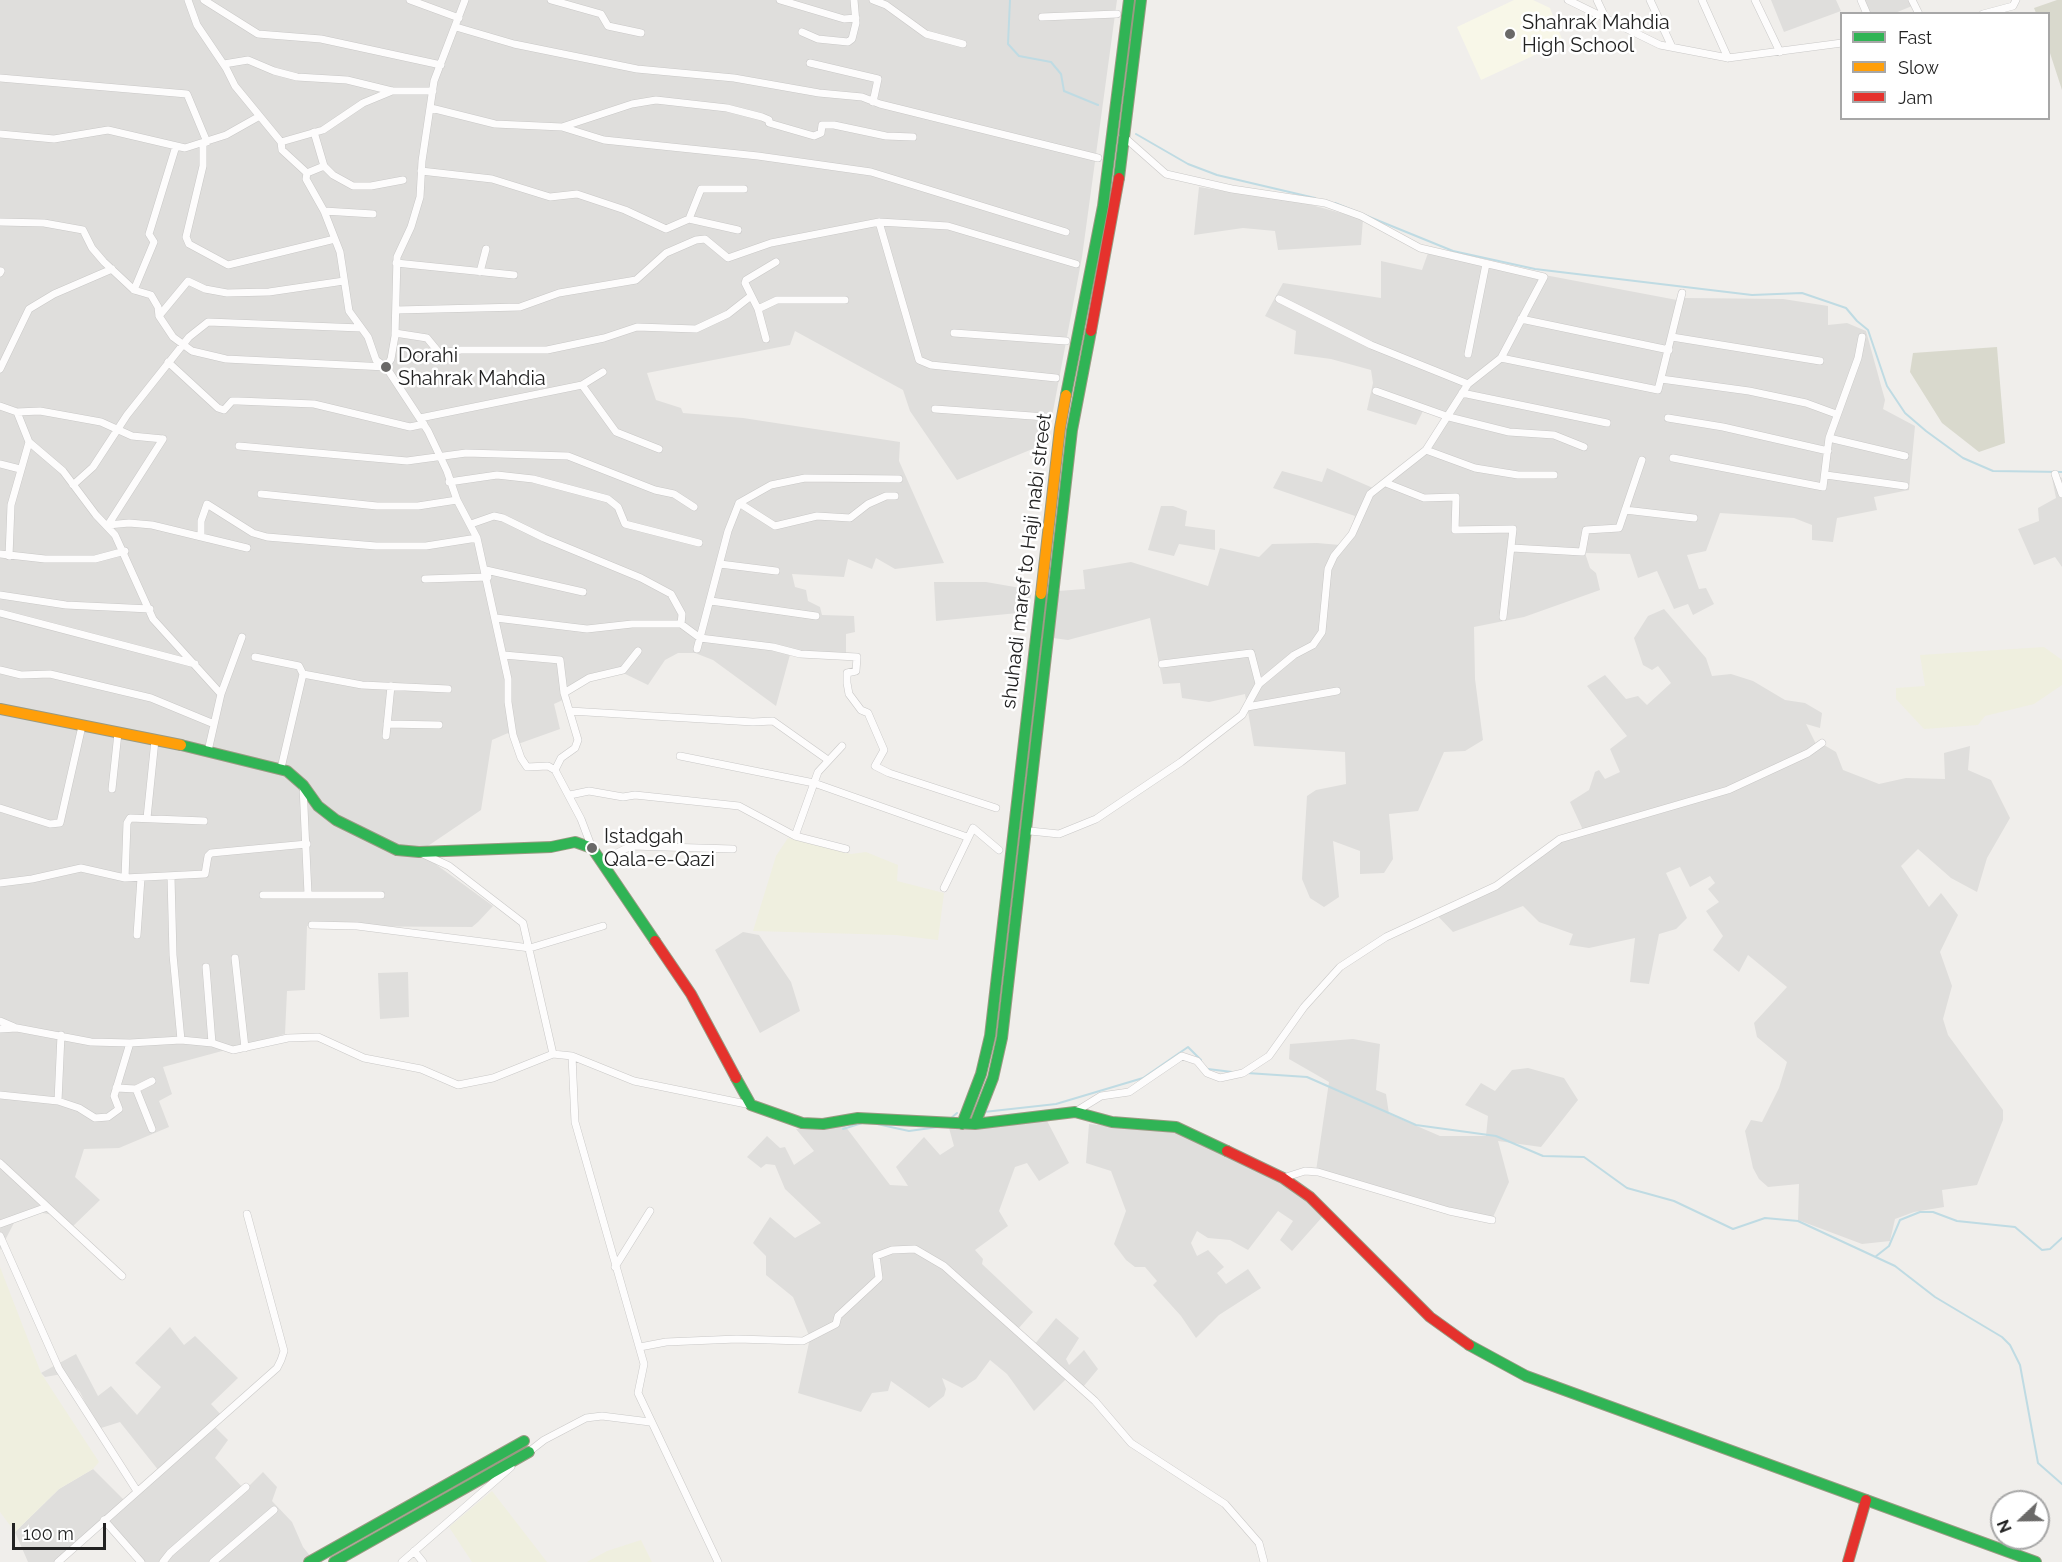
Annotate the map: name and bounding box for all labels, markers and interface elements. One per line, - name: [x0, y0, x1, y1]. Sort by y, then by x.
- place label: Shahrak Mahdia High School: [1522, 11, 1670, 58]
- legend: [1840, 12, 2050, 120]
- marker: Shahrak Mahdia High School: [1503, 27, 1517, 41]
- text: Fast: [1898, 27, 1932, 48]
- text: Slow: [1898, 57, 1939, 78]
- text: Jam: [1898, 87, 1933, 108]
- place label: Dorahi Shahrak Mahdia: [398, 344, 546, 391]
- marker: Dorahi Shahrak Mahdia: [379, 360, 393, 374]
- street label: shuhadi maref to Haji nabi street: [997, 412, 1057, 710]
- place label: Istadgah Qala-e-Qazi: [604, 825, 715, 872]
- marker: Istadgah Qala-e-Qazi: [585, 841, 599, 855]
- north arrow: [1990, 1490, 2050, 1550]
- scale bar: [15, 1511, 110, 1549]
- text: N: [1994, 1517, 2016, 1535]
- text: 100 m: [23, 1523, 74, 1544]

